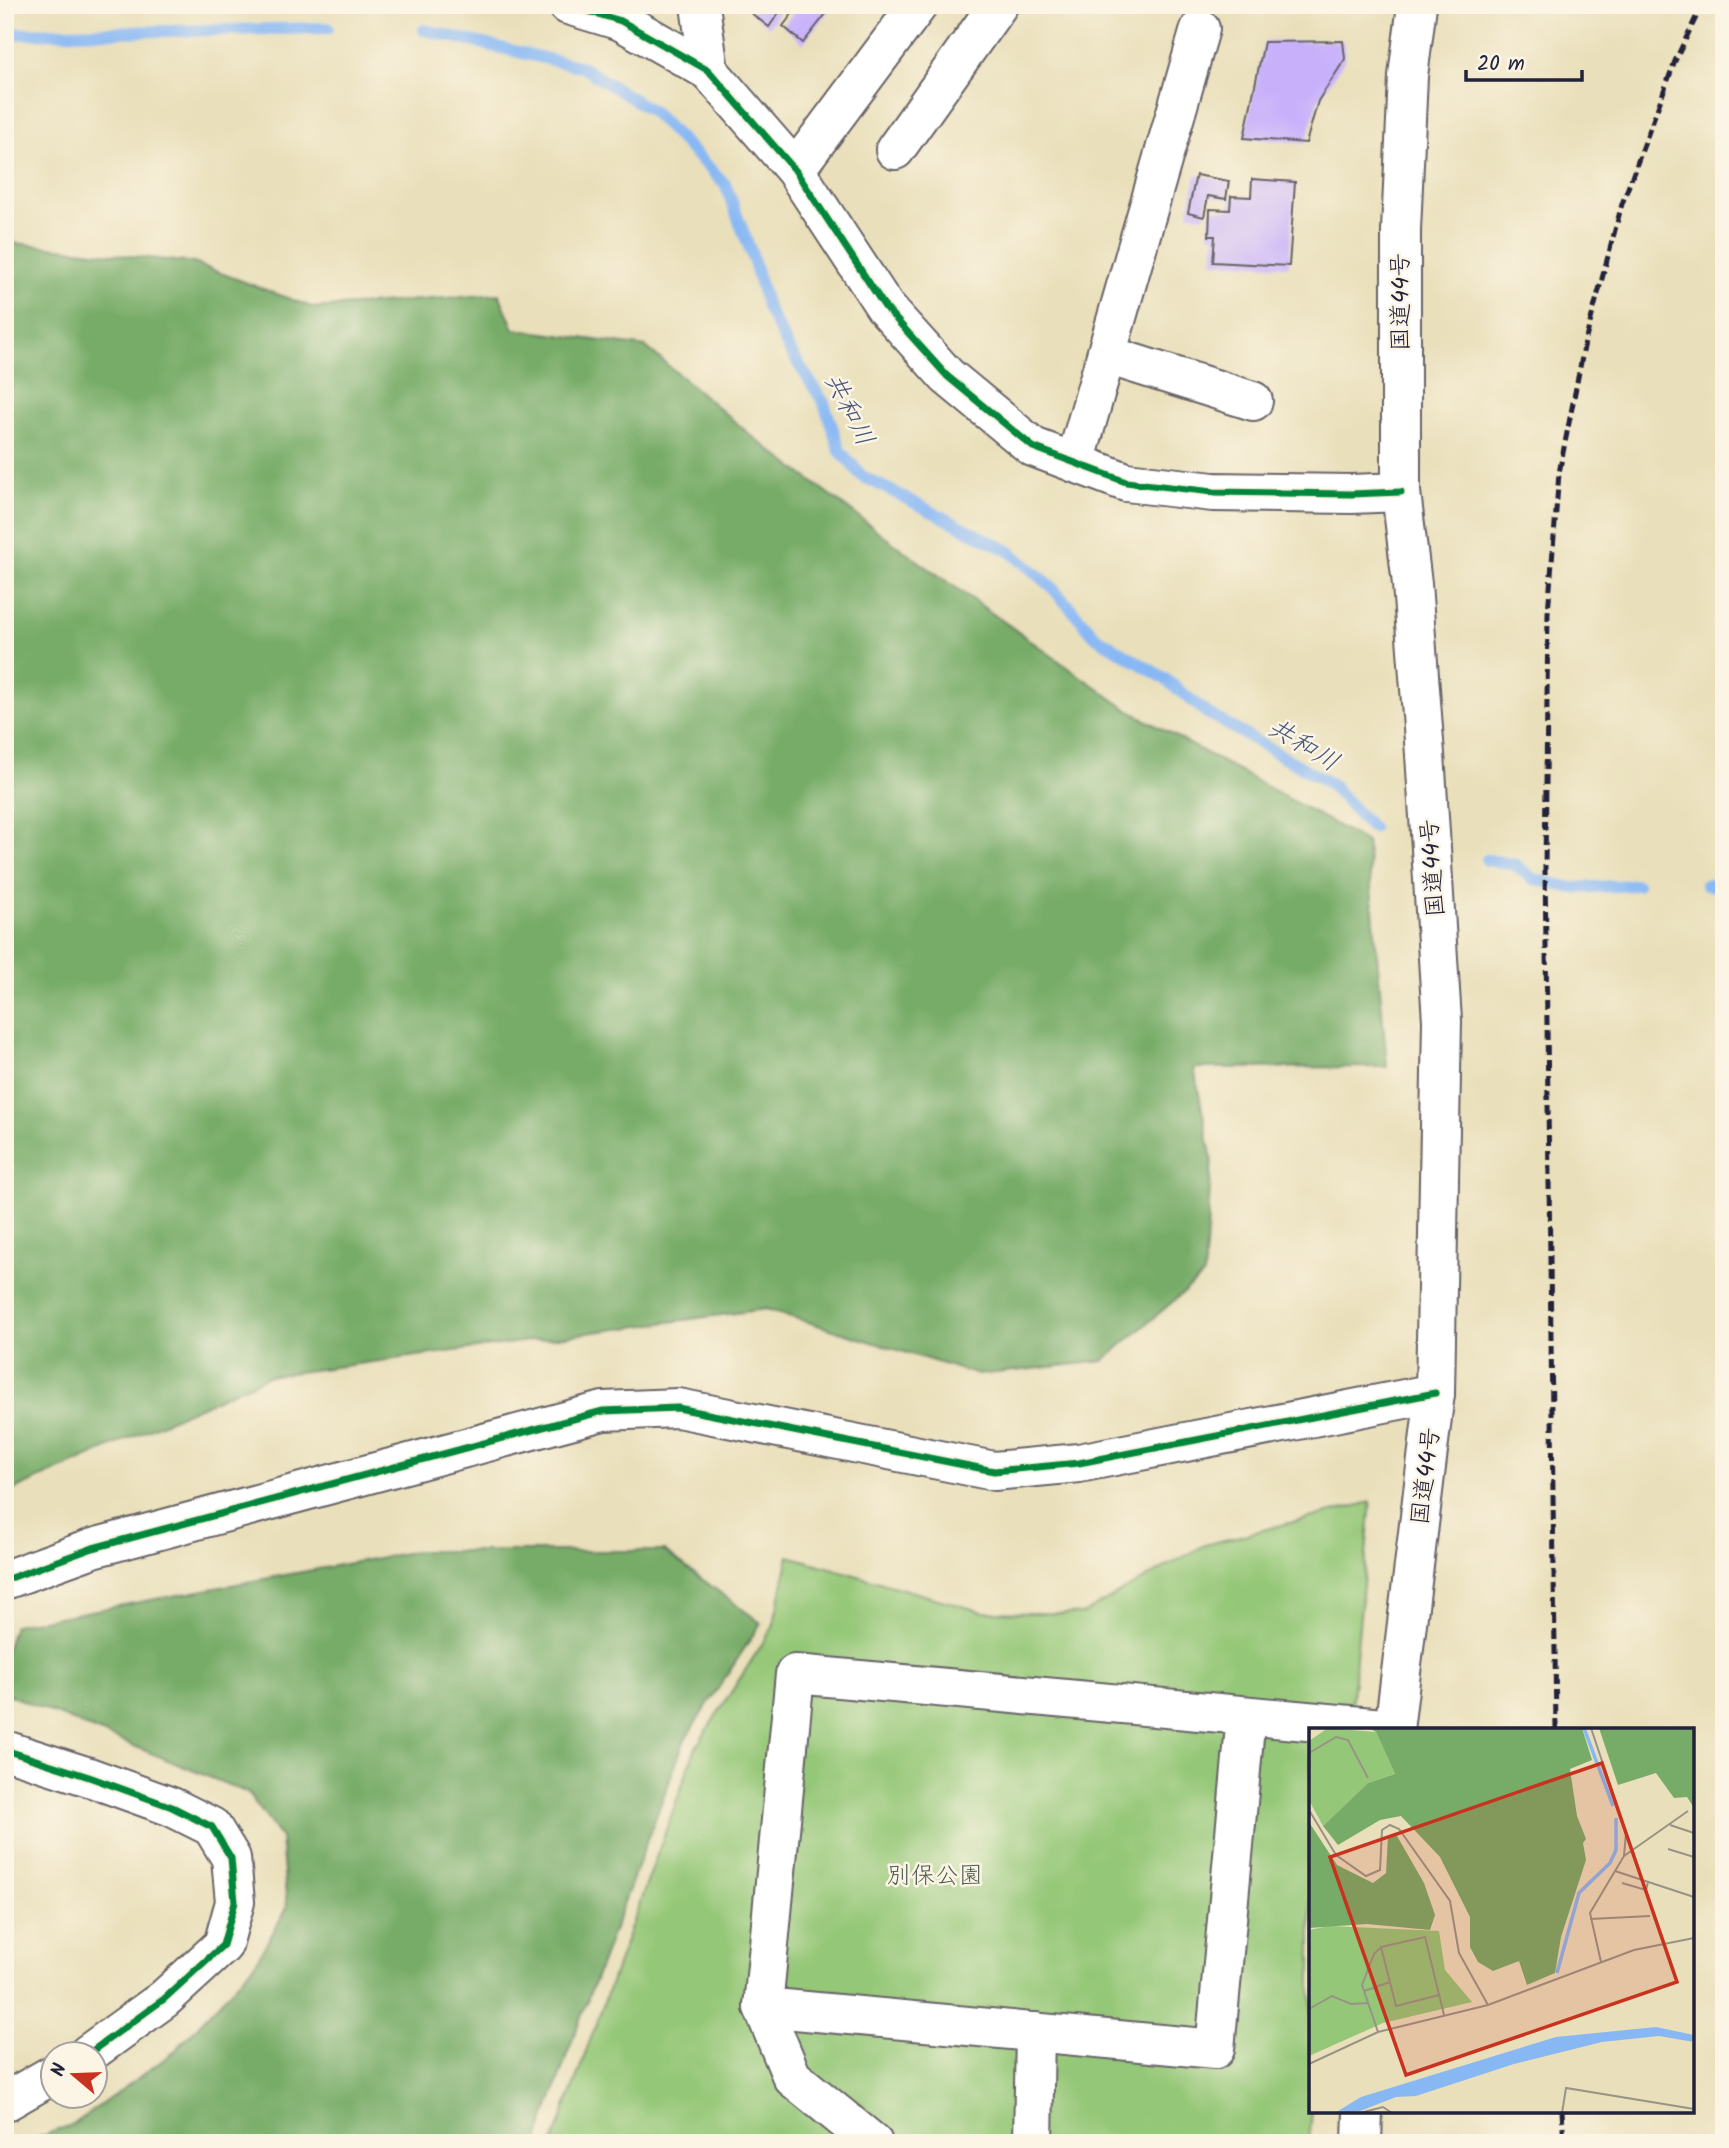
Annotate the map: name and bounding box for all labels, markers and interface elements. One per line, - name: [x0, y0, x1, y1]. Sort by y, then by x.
- scale bar: [1466, 38, 1582, 82]
- text: 20 m: [1477, 48, 1525, 81]
- street label: 国道44号: [1382, 253, 1421, 351]
- water label: 共和川: [812, 366, 885, 454]
- water label: 共和川: [1259, 708, 1347, 784]
- street label: 国道44号: [1411, 817, 1456, 918]
- street label: 国道44号: [1401, 1425, 1452, 1527]
- inset map: [1309, 1728, 1694, 2113]
- park label: 別保公園: [887, 1857, 983, 1896]
- north arrow: [38, 2039, 108, 2110]
- text: N: [44, 2060, 76, 2081]

